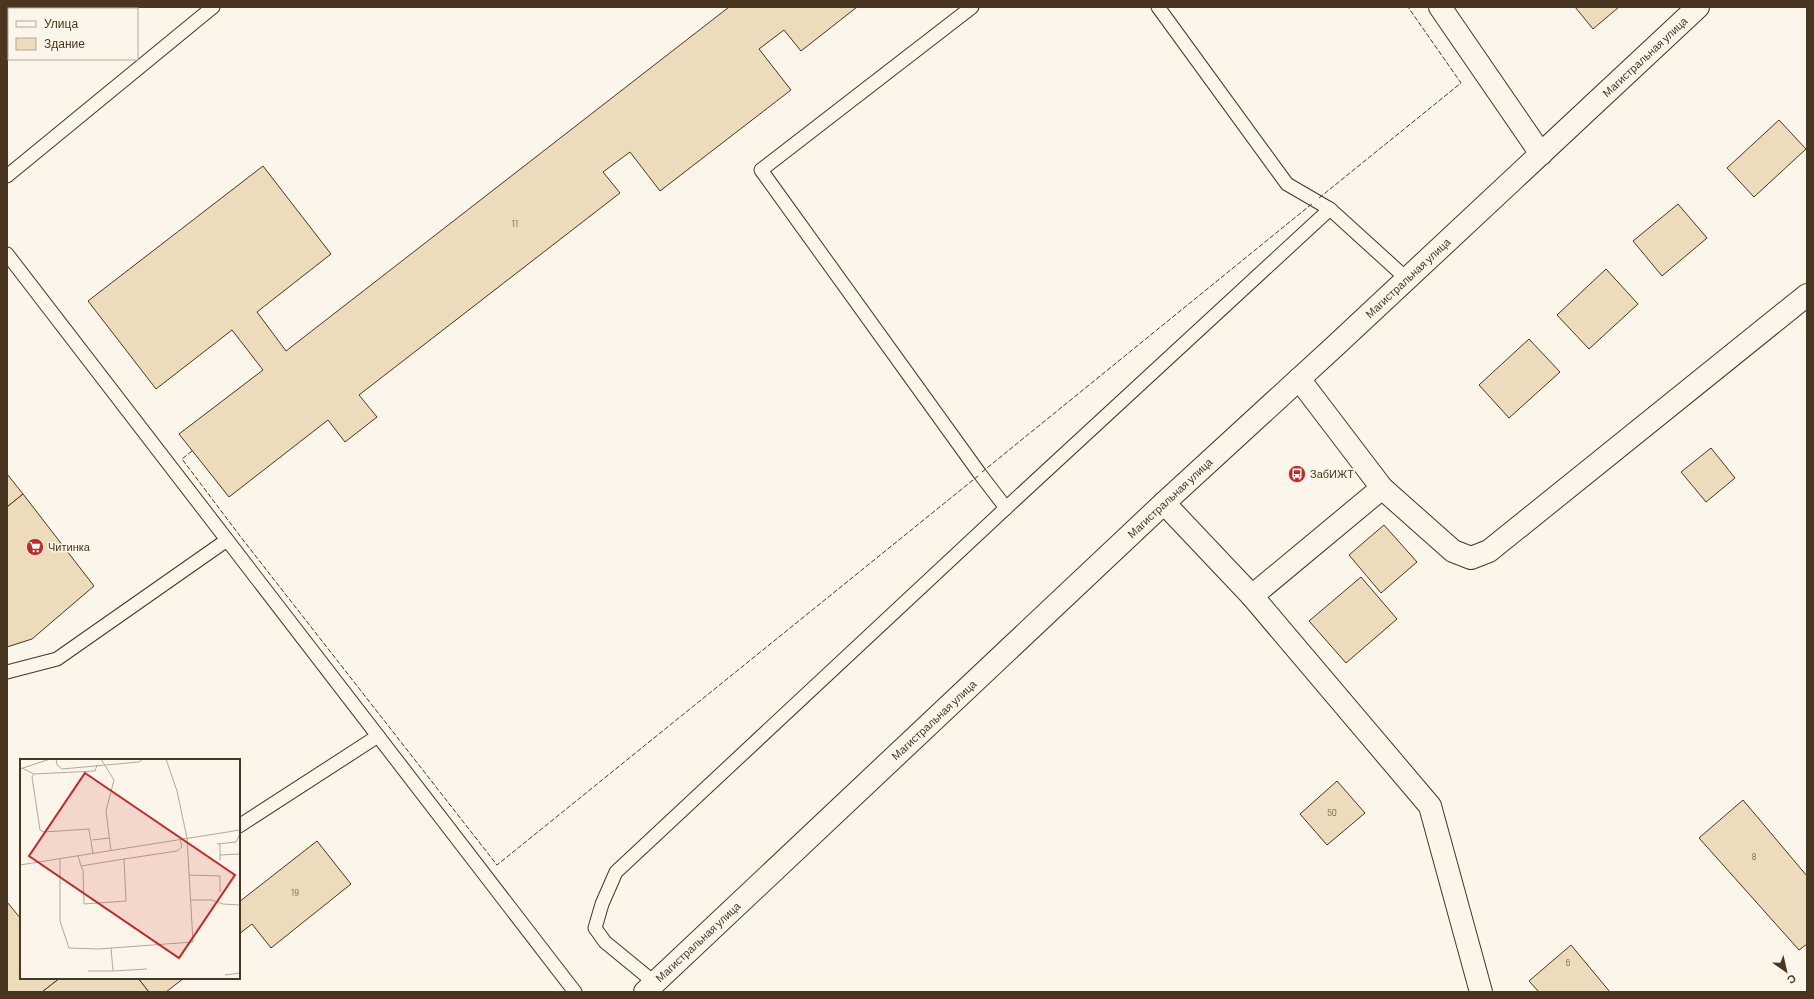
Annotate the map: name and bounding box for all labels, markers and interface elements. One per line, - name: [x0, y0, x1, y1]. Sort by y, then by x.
- legend: [8, 8, 138, 60]
- street label: Магистральная улица: [1600, 13, 1690, 99]
- text: Улица: [44, 16, 78, 31]
- text: Здание: [44, 36, 85, 51]
- house number: 11: [512, 218, 518, 229]
- street label: Магистральная улица: [1363, 234, 1453, 320]
- street label: Магистральная улица: [1125, 454, 1215, 540]
- bus stop icon: ЗабИЖТ: [1287, 464, 1307, 484]
- place label: ЗабИЖТ: [1310, 467, 1354, 480]
- supermarket icon: Читинка: [25, 537, 45, 557]
- place label: Читинка: [48, 540, 91, 553]
- street label: Магистральная улица: [889, 676, 979, 762]
- inset map: [20, 759, 240, 979]
- house number: 50: [1327, 807, 1337, 818]
- house number: 8: [1752, 851, 1757, 862]
- house number: 19: [291, 887, 299, 898]
- street label: Магистральная улица: [653, 898, 743, 984]
- north arrow: [1766, 951, 1806, 991]
- house number: 6: [1566, 957, 1571, 968]
- text: С: [1785, 972, 1799, 987]

